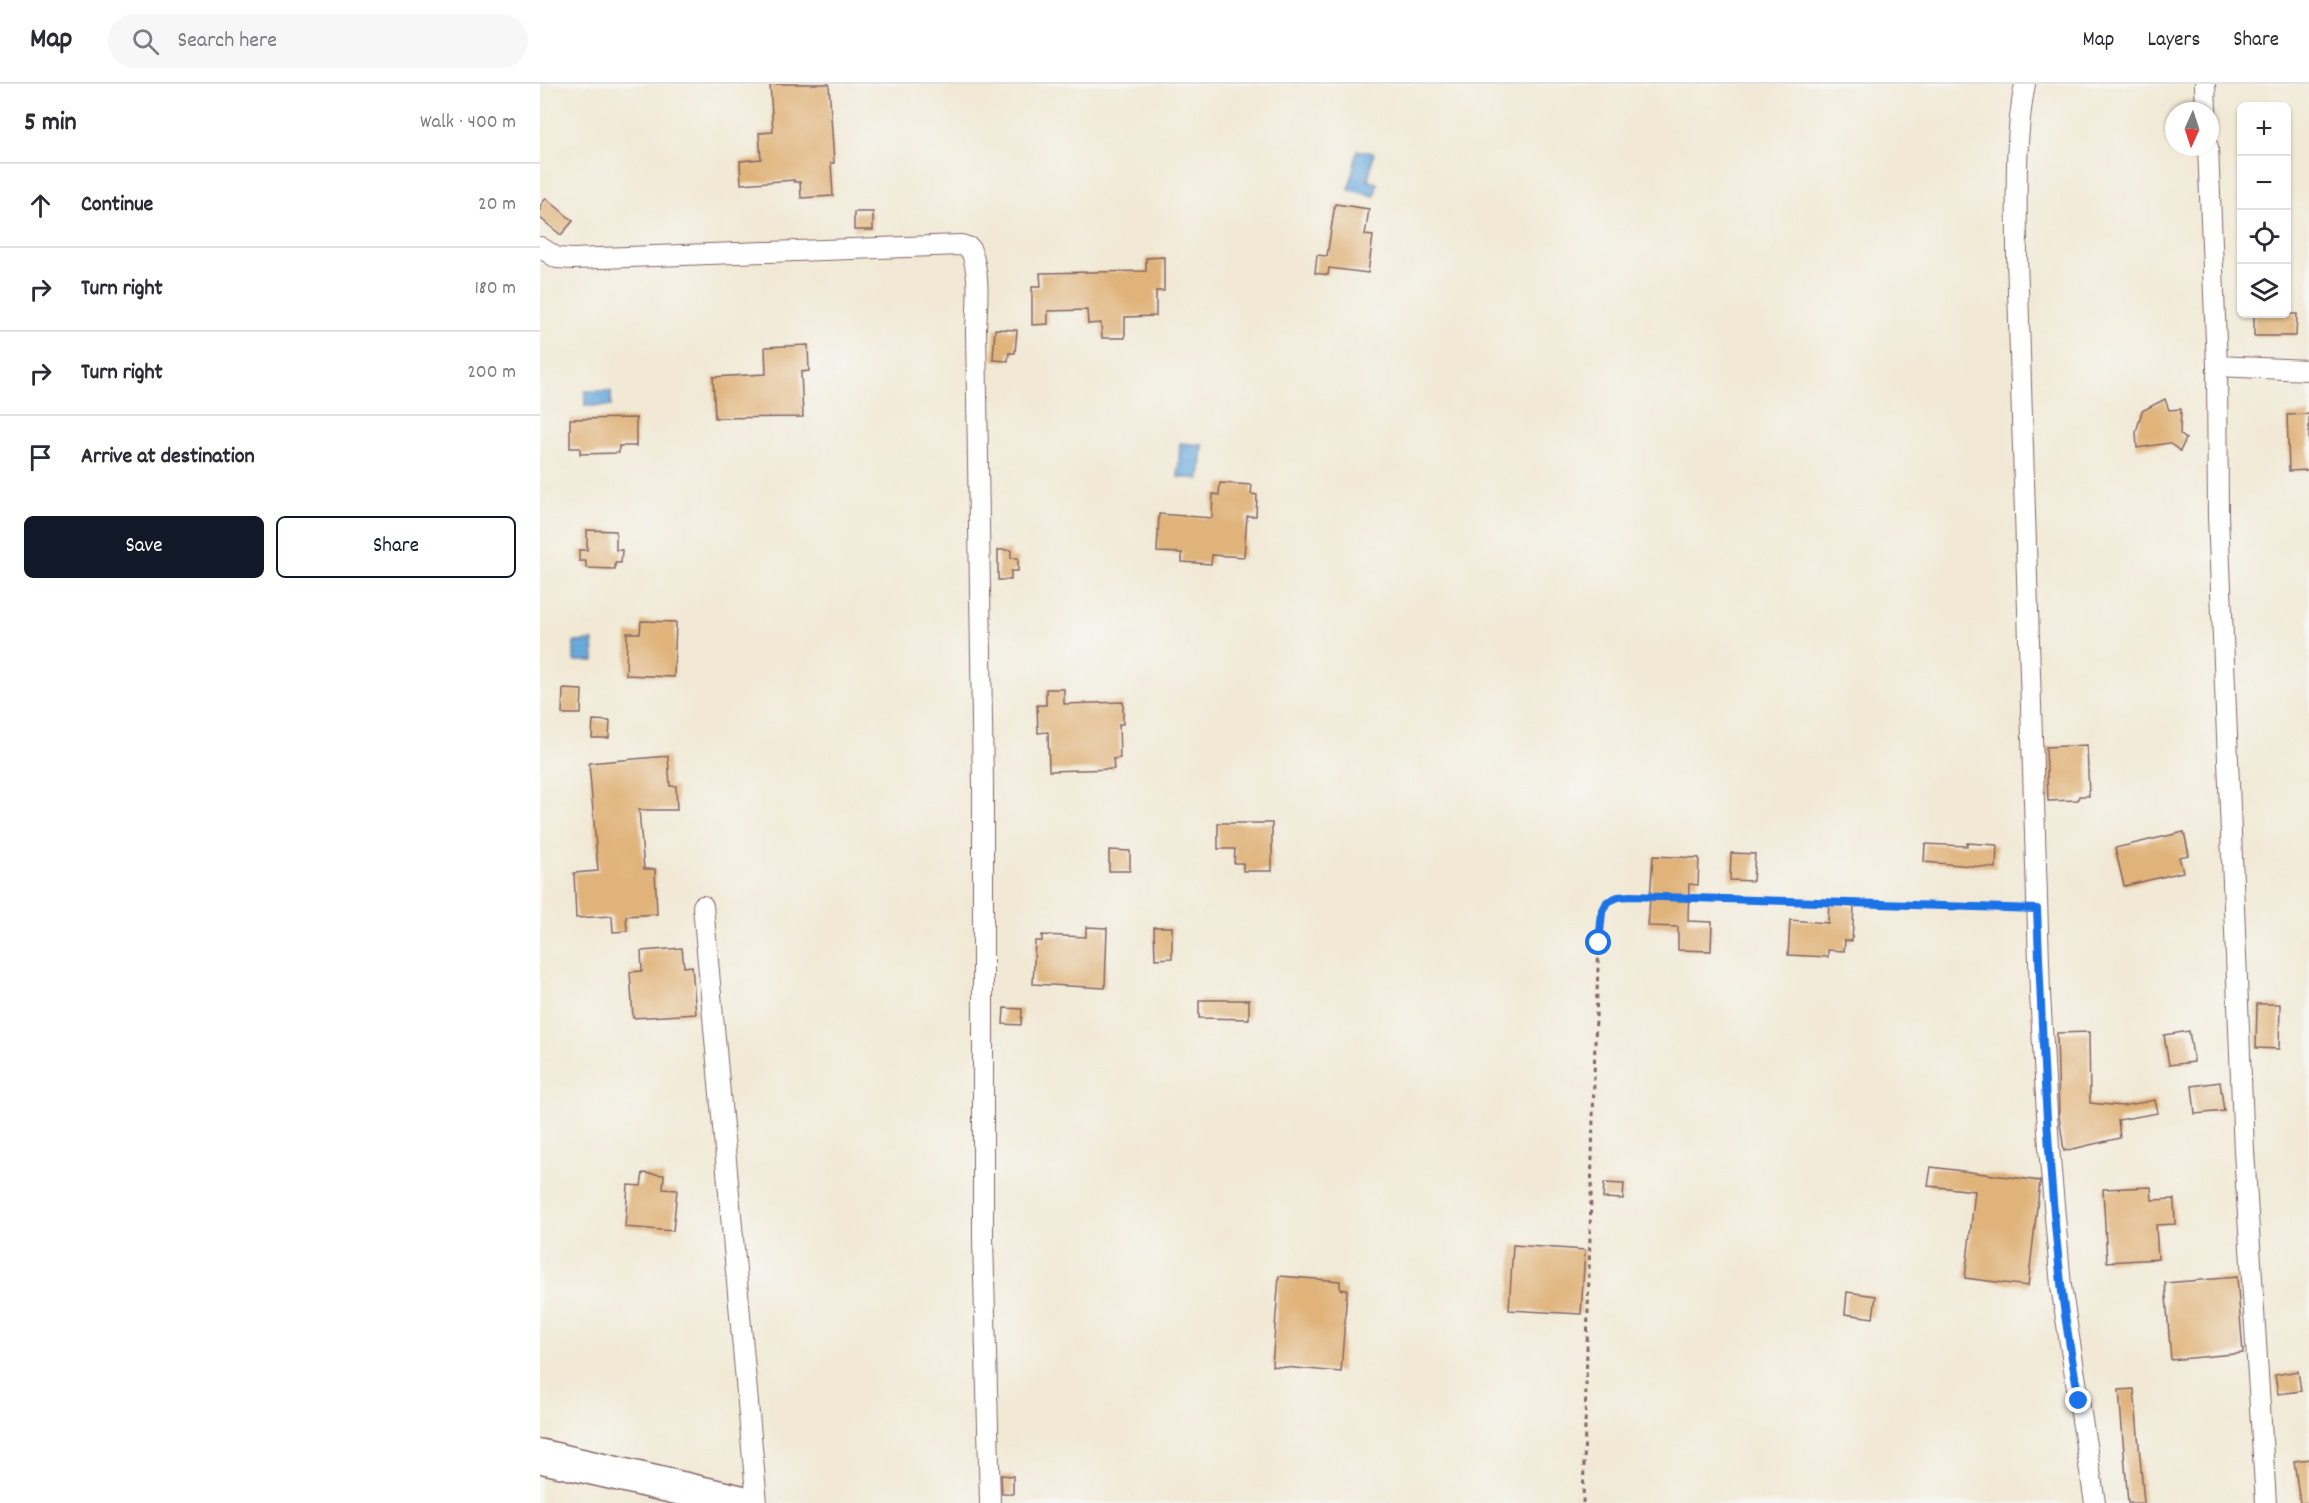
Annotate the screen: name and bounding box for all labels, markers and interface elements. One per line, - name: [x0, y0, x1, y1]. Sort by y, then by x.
- search box: [108, 14, 528, 68]
- text: Map: [30, 21, 72, 61]
- icon: search: [129, 25, 162, 58]
- text: Search here: [177, 26, 277, 57]
- text: Map: [2083, 26, 2114, 56]
- text: Layers: [2147, 26, 2200, 56]
- text: Share: [2233, 26, 2279, 56]
- north arrow: [2165, 102, 2219, 156]
- map controls: [2237, 102, 2291, 318]
- button: +: [2237, 102, 2291, 156]
- text: 5 min: [24, 105, 77, 142]
- text: Walk · 400 m: [420, 109, 516, 137]
- button: −: [2237, 156, 2291, 210]
- icon: ahead: [24, 189, 57, 222]
- text: Continue: [81, 190, 153, 221]
- text: 20 m: [478, 191, 516, 219]
- button: locate: [2237, 210, 2291, 264]
- button: layers: [2237, 264, 2291, 318]
- icon: right: [24, 273, 57, 306]
- text: Turn right: [81, 274, 163, 305]
- text: 180 m: [474, 275, 516, 303]
- icon: right: [24, 357, 57, 390]
- text: Turn right: [81, 358, 163, 389]
- text: 200 m: [467, 359, 516, 387]
- icon: arrive: [24, 441, 57, 474]
- text: Arrive at destination: [81, 442, 255, 473]
- button: Save: [24, 516, 264, 578]
- button: Share: [276, 516, 516, 578]
- route start: [1585, 929, 1611, 955]
- route end: [2065, 1387, 2091, 1413]

